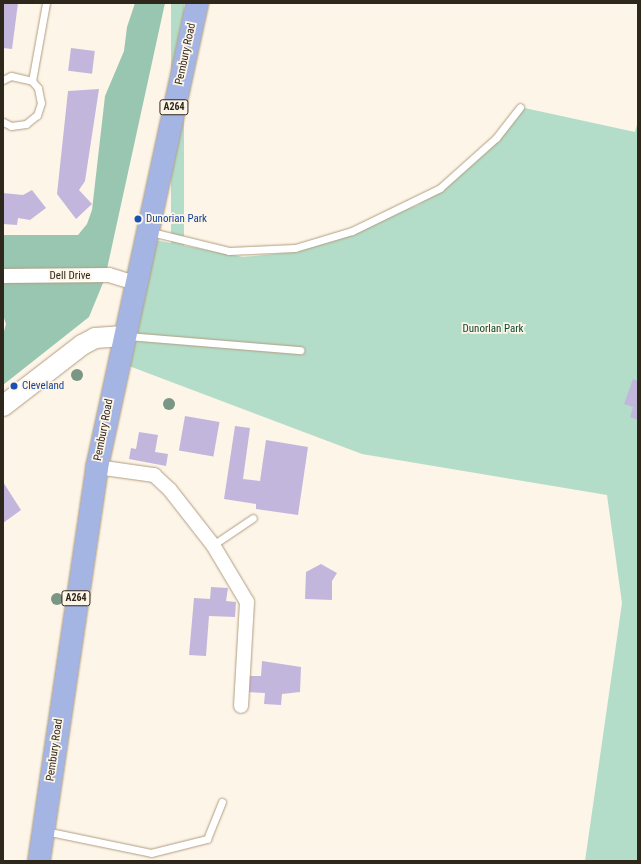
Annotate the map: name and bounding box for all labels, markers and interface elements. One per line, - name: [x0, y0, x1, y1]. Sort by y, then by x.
- street label: Pembury Road: [173, 22, 199, 86]
- road number: A264: [159, 99, 189, 115]
- place label: Dunorian Park: [146, 212, 207, 226]
- marker: Dunorian Park: [133, 214, 143, 224]
- street label: Dell Drive: [50, 269, 90, 283]
- park label: Dunorlan Park: [462, 322, 524, 336]
- place label: Cleveland: [22, 379, 64, 393]
- marker: Cleveland: [9, 381, 19, 391]
- street label: Pembury Road: [92, 398, 116, 462]
- road number: A264: [61, 590, 91, 606]
- street label: Pembury Road: [44, 718, 66, 782]

